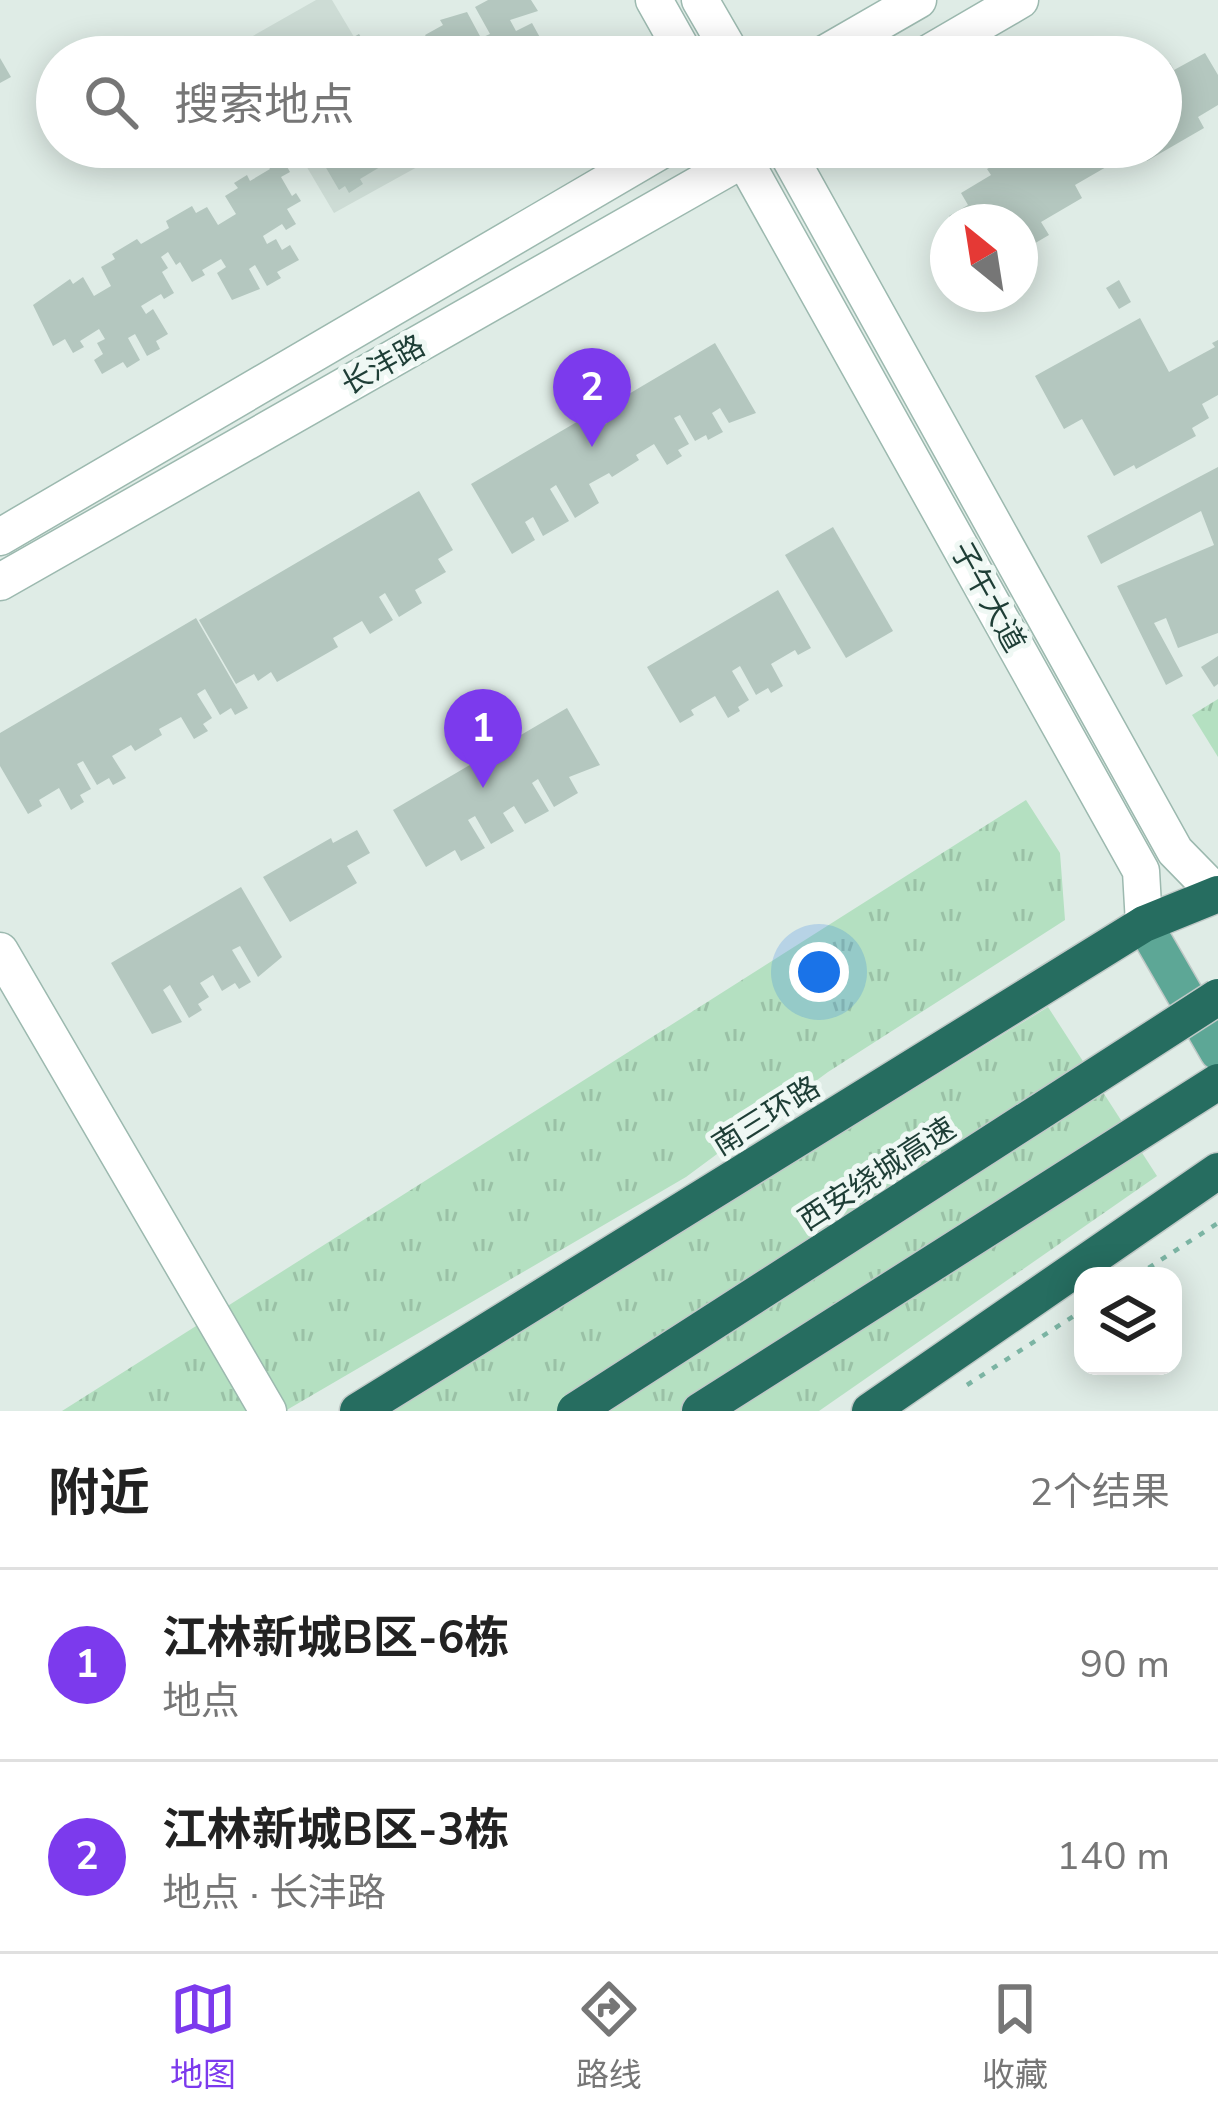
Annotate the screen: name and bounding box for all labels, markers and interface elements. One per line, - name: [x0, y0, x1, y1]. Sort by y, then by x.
- search box: [36, 36, 1182, 168]
- icon: search: [78, 69, 144, 135]
- text: 搜索地点: [174, 75, 354, 136]
- north arrow: [930, 204, 1038, 312]
- street label: 长沣路: [334, 326, 433, 405]
- pin: 2: [553, 348, 631, 447]
- street label: 子午大道: [941, 535, 1035, 660]
- pin: 1: [444, 689, 522, 788]
- your location: [789, 942, 849, 1002]
- street label: 南三环路: [705, 1067, 828, 1166]
- street label: 西安绕城高速: [791, 1108, 964, 1241]
- map controls: [1074, 1267, 1182, 1375]
- button: layers: [1074, 1267, 1182, 1375]
- text: 附近: [48, 1458, 150, 1528]
- text: 2个结果: [1030, 1466, 1170, 1519]
- text: 江林新城B区-6栋: [162, 1608, 510, 1669]
- text: 1: [75, 1638, 99, 1691]
- text: 90 m: [1080, 1638, 1170, 1691]
- text: 地点: [162, 1675, 240, 1728]
- text: 江林新城B区-3栋: [162, 1800, 510, 1861]
- text: 2: [75, 1830, 99, 1883]
- text: 140 m: [1056, 1830, 1170, 1883]
- text: 地点 · 长沣路: [162, 1867, 386, 1920]
- tab: 地图: [170, 1976, 236, 2098]
- tab: 路线: [576, 1976, 642, 2098]
- tab: 收藏: [982, 1976, 1048, 2098]

